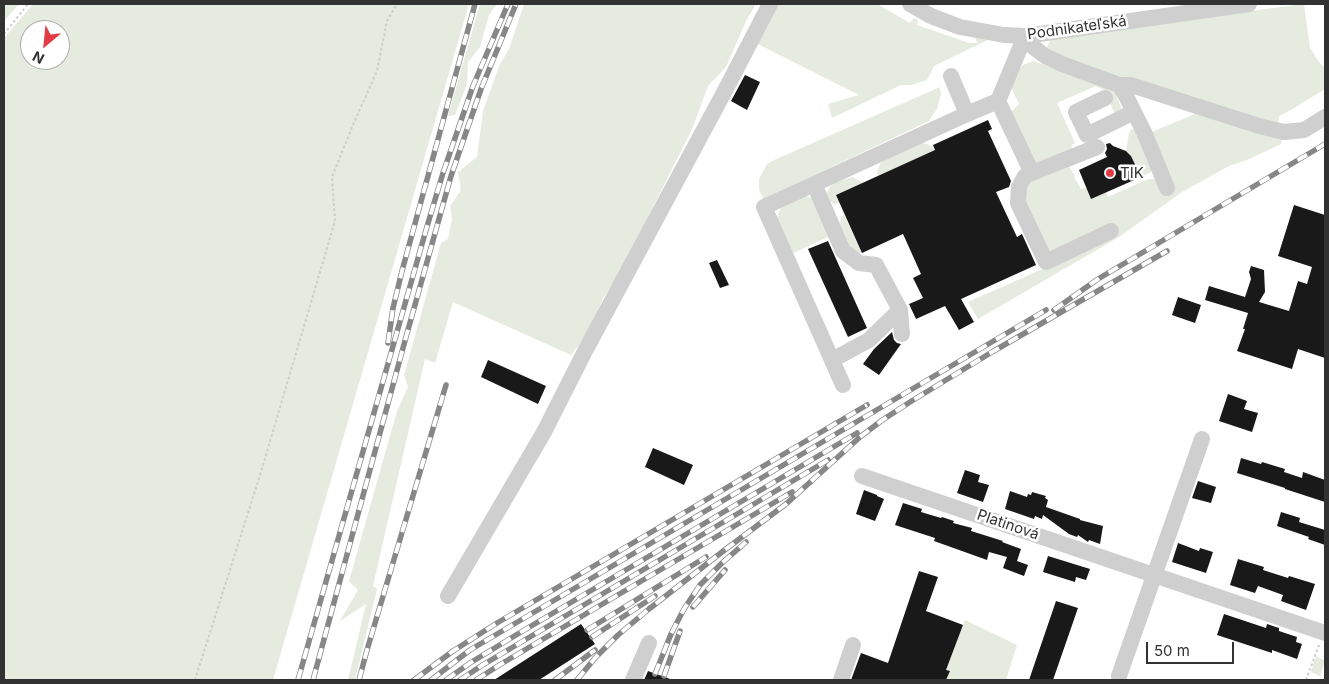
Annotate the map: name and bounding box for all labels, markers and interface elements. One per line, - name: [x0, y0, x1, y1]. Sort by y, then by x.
- street label: Podnikateľská: [1026, 12, 1128, 44]
- north arrow: [20, 20, 70, 70]
- text: N: [29, 48, 47, 68]
- place label: TIK: [1120, 164, 1144, 182]
- marker: TIK: [1104, 167, 1116, 179]
- street label: Platinová: [975, 506, 1041, 544]
- scale bar: [1149, 632, 1236, 664]
- text: 50 m: [1154, 641, 1190, 660]

